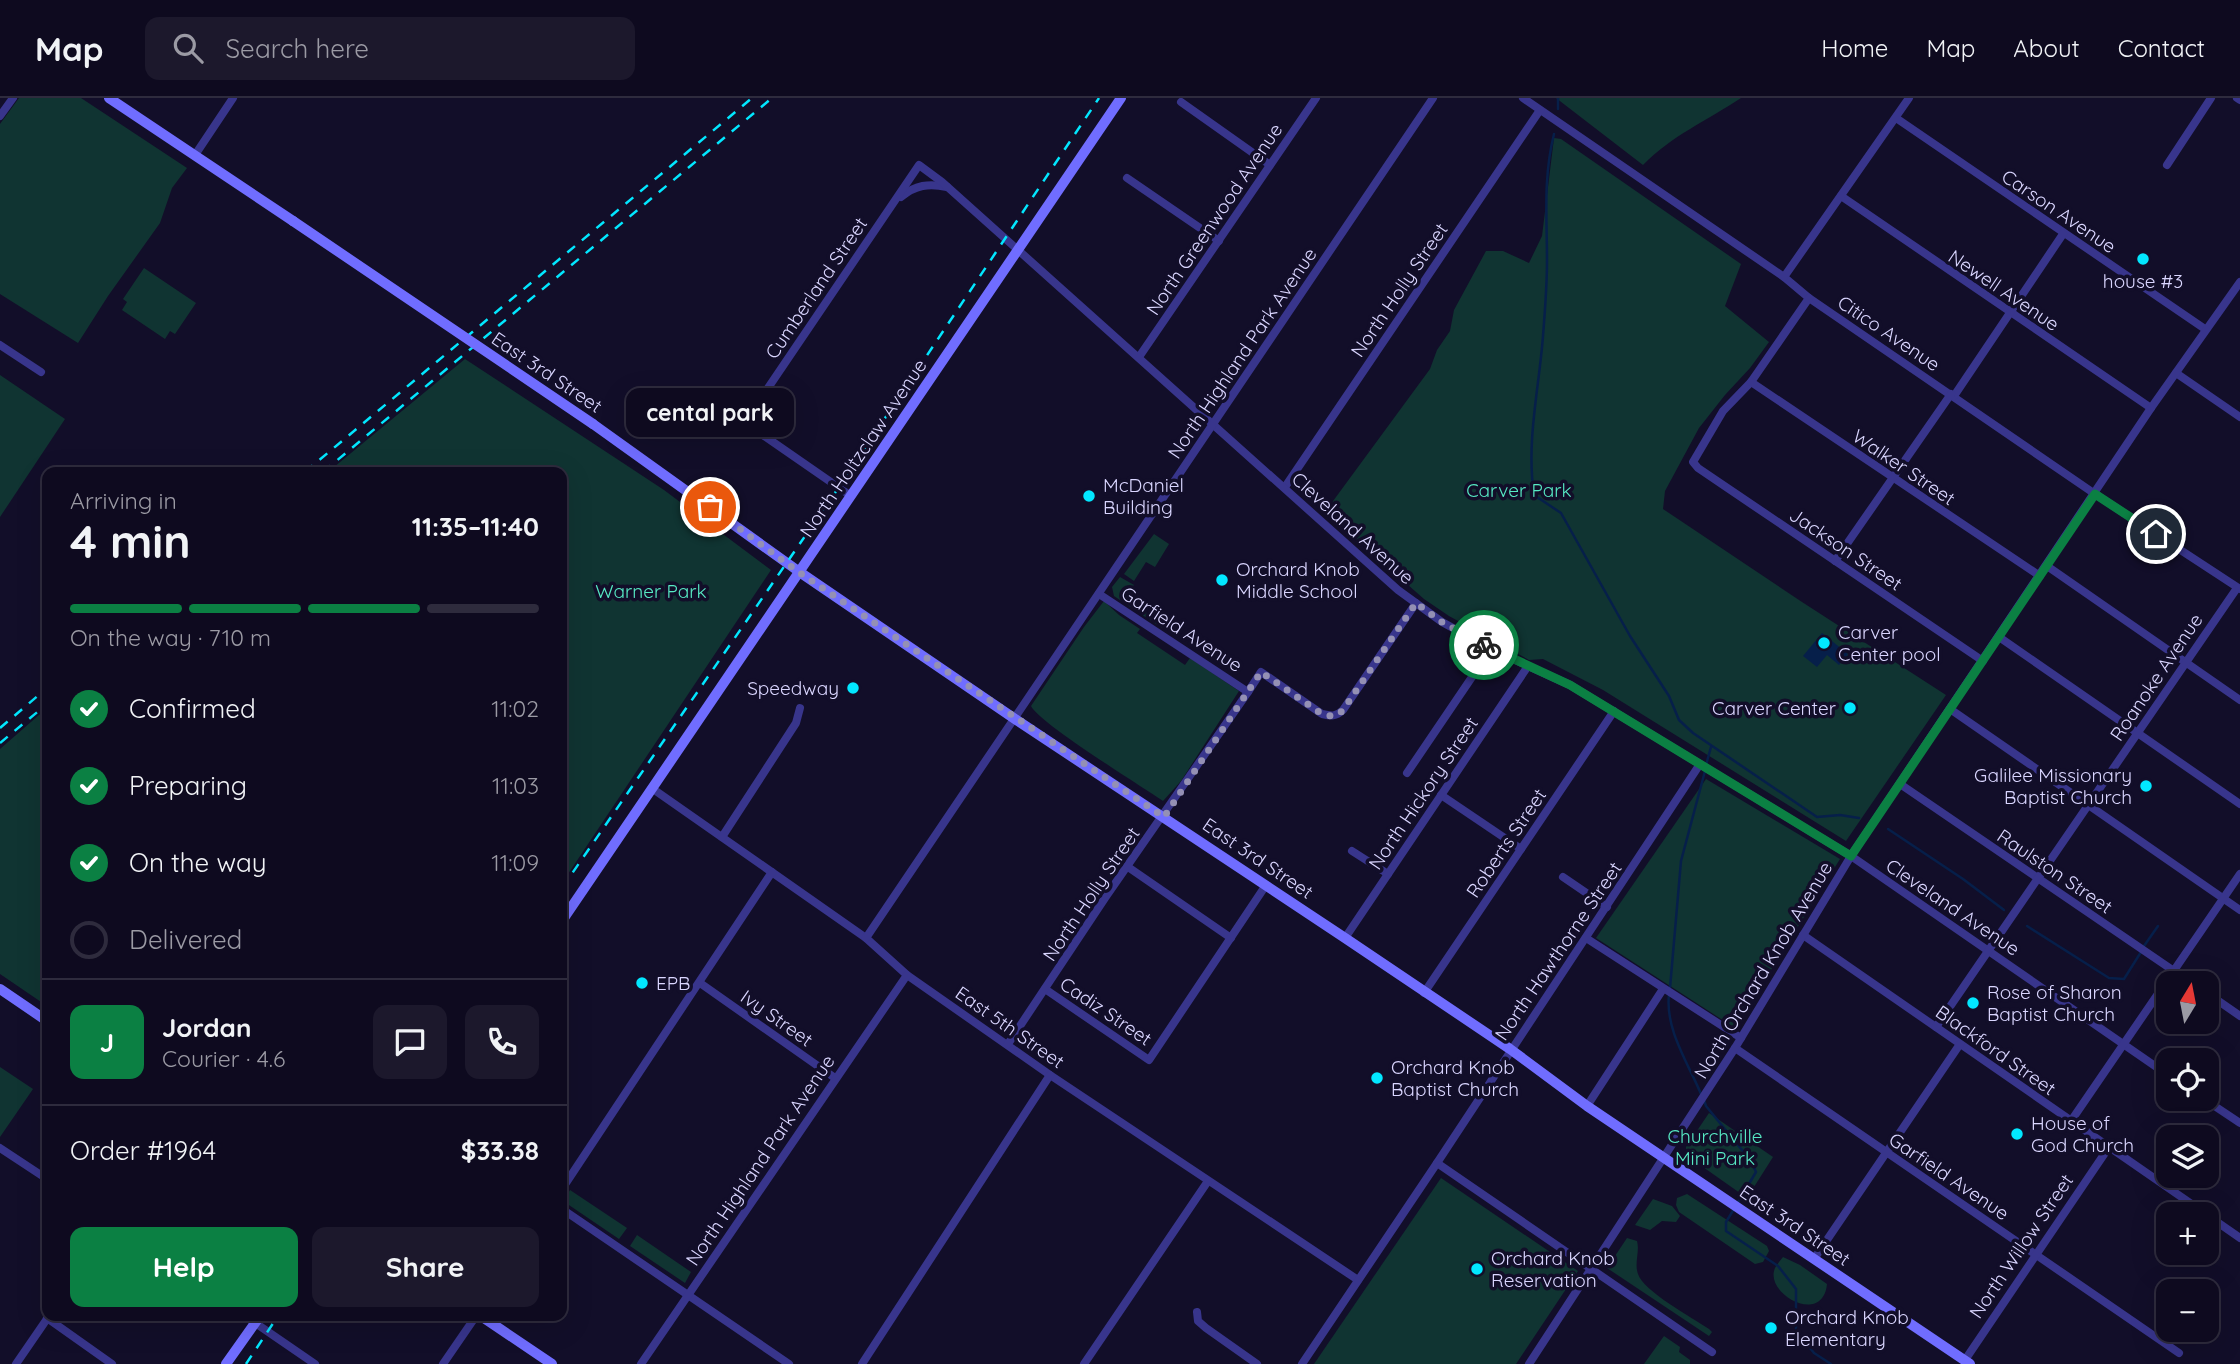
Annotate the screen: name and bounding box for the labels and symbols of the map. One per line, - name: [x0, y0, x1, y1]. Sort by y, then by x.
- street label: North Greenwood Avenue: [1141, 118, 1287, 320]
- street label: Carson Avenue: [1997, 164, 2121, 258]
- street label: Cumberland Street: [760, 213, 872, 363]
- street label: North Holly Street: [1345, 218, 1453, 362]
- street label: North Highland Park Avenue: [1162, 243, 1322, 463]
- street label: Newell Avenue: [1944, 244, 2064, 336]
- marker: house #3: [2135, 251, 2151, 267]
- place label: house #3: [2103, 269, 2183, 293]
- street label: Citico Avenue: [1833, 290, 1945, 376]
- street label: East 3rd Street: [487, 326, 607, 418]
- street label: North Holtzclaw Avenue: [794, 354, 932, 542]
- callout: cental park: [626, 388, 794, 437]
- street label: Walker Street: [1848, 424, 1960, 510]
- street label: Cleveland Avenue: [1287, 467, 1419, 589]
- place label: McDaniel Building: [1103, 473, 1184, 519]
- pin: [680, 477, 740, 537]
- park label: Carver Park: [1466, 478, 1572, 502]
- marker: McDaniel Building: [1081, 488, 1097, 504]
- street label: Jackson Street: [1785, 502, 1907, 596]
- pin: [2126, 504, 2186, 564]
- place label: Orchard Knob Middle School: [1236, 557, 1360, 603]
- marker: Orchard Knob Middle School: [1214, 572, 1230, 588]
- park label: Warner Park: [595, 579, 707, 603]
- street label: Garfield Avenue: [1117, 581, 1247, 677]
- street label: Roanoke Avenue: [2104, 609, 2208, 745]
- courier: [1449, 610, 1519, 680]
- place label: Carver Center pool: [1838, 620, 1941, 666]
- marker: Carver Center pool: [1816, 635, 1832, 651]
- place label: Speedway: [747, 676, 839, 700]
- marker: Speedway: [845, 680, 861, 696]
- place label: Carver Center: [1712, 696, 1837, 720]
- marker: Carver Center: [1842, 700, 1858, 716]
- street label: North Hickory Street: [1363, 712, 1483, 874]
- place label: Galilee Missionary Baptist Church: [1974, 763, 2132, 809]
- marker: Galilee Missionary Baptist Church: [2138, 778, 2154, 794]
- street label: Roberts Street: [1461, 784, 1551, 902]
- street label: East 3rd Street: [1198, 812, 1318, 904]
- street label: North Holly Street: [1037, 822, 1145, 966]
- street label: Raulston Street: [1993, 824, 2117, 918]
- street label: Cleveland Avenue: [1881, 853, 2025, 961]
- street label: North Hawthorne Street: [1489, 857, 1627, 1045]
- street label: North Orchard Knob Avenue: [1689, 857, 1837, 1083]
- place label: EPB: [656, 971, 691, 995]
- street label: Cadiz Street: [1055, 971, 1157, 1051]
- north arrow: [2156, 971, 2219, 1034]
- marker: EPB: [634, 975, 650, 991]
- place label: Rose of Sharon Baptist Church: [1987, 980, 2122, 1026]
- street label: East 5th Street: [951, 981, 1069, 1073]
- street label: Ivy Street: [736, 984, 818, 1052]
- marker: Rose of Sharon Baptist Church: [1965, 995, 1981, 1011]
- street label: Blackford Street: [1931, 1000, 2061, 1100]
- street label: North Highland Park Avenue: [680, 1050, 840, 1270]
- place label: Orchard Knob Baptist Church: [1391, 1055, 1519, 1101]
- marker: Orchard Knob Baptist Church: [1369, 1070, 1385, 1086]
- place label: House of God Church: [2031, 1111, 2134, 1157]
- park label: Churchville Mini Park: [1668, 1124, 1762, 1170]
- marker: House of God Church: [2009, 1126, 2025, 1142]
- street label: Garfield Avenue: [1884, 1127, 2014, 1225]
- street label: North Willow Street: [1964, 1169, 2078, 1323]
- street label: East 3rd Street: [1735, 1179, 1855, 1271]
- place label: Orchard Knob Reservation: [1491, 1246, 1615, 1292]
- marker: Orchard Knob Reservation: [1469, 1261, 1485, 1277]
- place label: Orchard Knob Elementary: [1785, 1305, 1909, 1351]
- marker: Orchard Knob Elementary: [1763, 1320, 1779, 1336]

